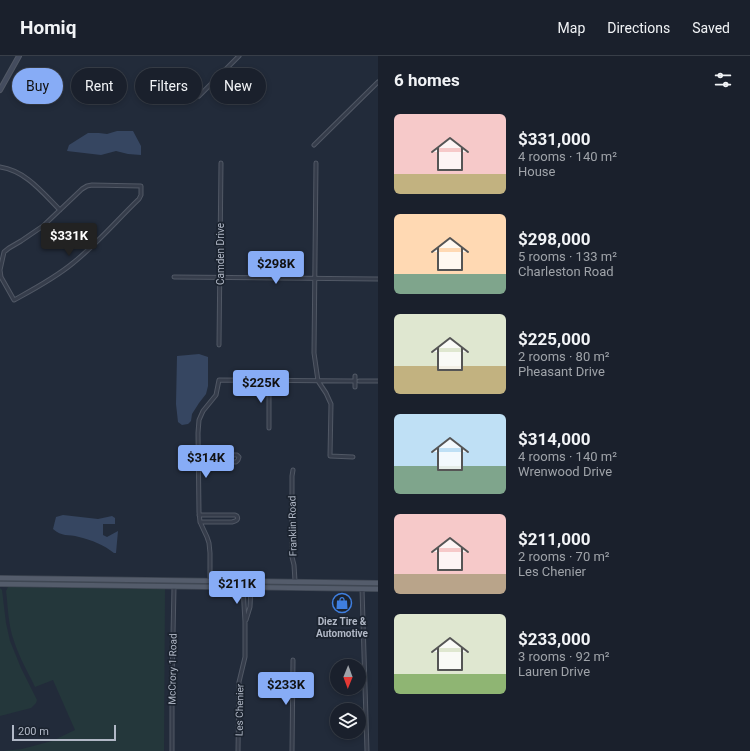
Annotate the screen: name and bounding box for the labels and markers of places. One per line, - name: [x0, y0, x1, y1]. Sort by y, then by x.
- pin: $331K: [41, 223, 97, 257]
- pin: $298K: [248, 251, 304, 285]
- pin: $225K: [233, 370, 289, 404]
- pin: $314K: [178, 445, 234, 479]
- pin: $211K: [209, 571, 265, 605]
- shop icon: Diez Tire & Automotive: [331, 592, 353, 614]
- place label: Diez Tire & Automotive: [316, 616, 369, 639]
- pin: $233K: [258, 672, 314, 706]

